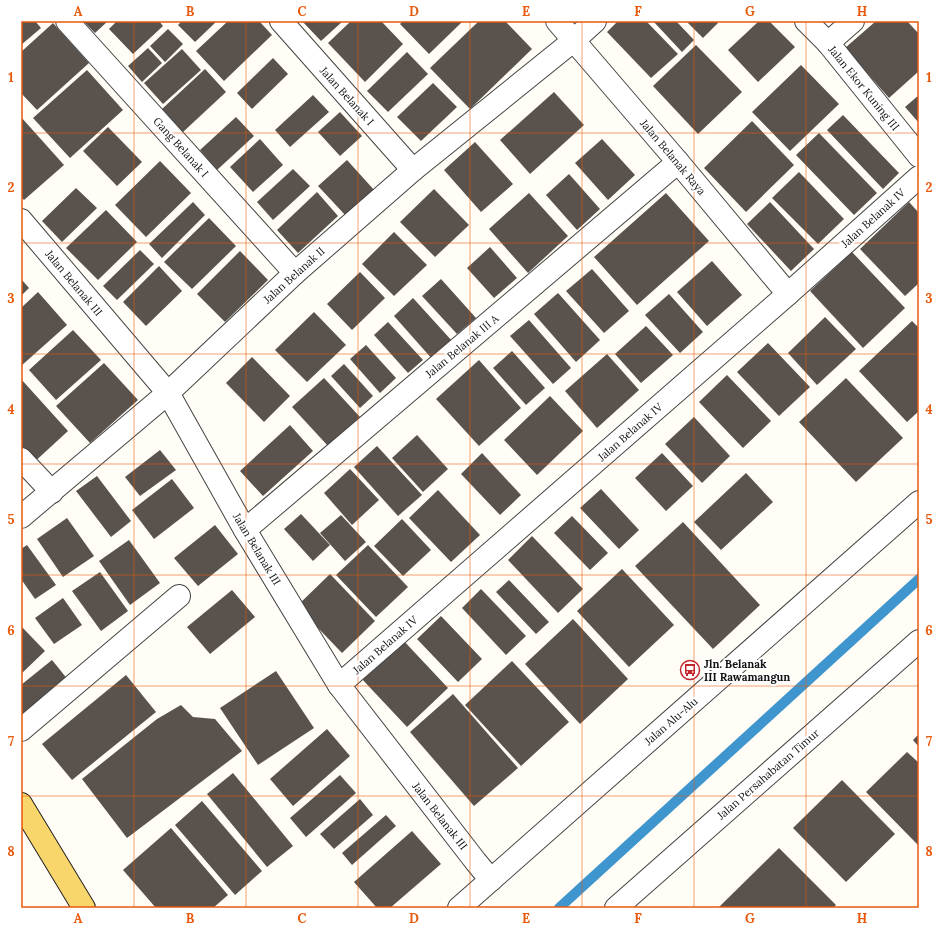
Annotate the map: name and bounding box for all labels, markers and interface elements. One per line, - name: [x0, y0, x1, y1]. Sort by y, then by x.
- text: A: [74, 3, 83, 20]
- text: B: [186, 3, 195, 20]
- text: C: [298, 3, 307, 20]
- text: D: [409, 3, 419, 20]
- text: E: [522, 3, 530, 20]
- text: F: [634, 3, 642, 20]
- text: G: [745, 3, 755, 20]
- text: H: [857, 3, 867, 20]
- street label: Jalan Ekor Kuning III: [825, 42, 903, 133]
- street label: Jalan Belanak I: [316, 63, 377, 128]
- text: 1: [8, 69, 14, 86]
- text: 1: [926, 69, 932, 86]
- street label: Gang Belanak I: [150, 114, 212, 180]
- street label: Jalan Belanak Raya: [637, 116, 709, 198]
- text: 2: [8, 179, 15, 196]
- text: 2: [926, 179, 933, 196]
- street label: Jalan Belanak IV: [837, 185, 909, 251]
- street label: Jalan Belanak II: [260, 244, 328, 307]
- street label: Jalan Belanak III: [42, 247, 106, 319]
- text: 3: [7, 290, 15, 307]
- text: 3: [925, 290, 933, 307]
- street label: Jalan Belanak III A: [422, 311, 502, 381]
- street label: Jalan Belanak IV: [594, 400, 666, 465]
- text: 4: [7, 401, 15, 418]
- text: 4: [925, 401, 933, 418]
- street label: Jalan Belanak III: [229, 510, 284, 588]
- text: 5: [7, 511, 15, 528]
- text: 5: [925, 511, 933, 528]
- street label: Jalan Belanak IV: [349, 613, 421, 678]
- text: 6: [7, 622, 15, 639]
- text: 6: [925, 622, 933, 639]
- place label: Jln. Belanak III Rawamangun: [704, 657, 790, 684]
- bus stop icon: Jln. Belanak III Rawamangun: [679, 659, 701, 681]
- street label: Jalan Alu-Alu: [641, 694, 701, 749]
- street label: Jalan Persahabatan Timur: [713, 726, 822, 823]
- text: 7: [8, 733, 14, 750]
- text: 7: [926, 733, 932, 750]
- street label: Jalan Belanak III: [409, 779, 471, 853]
- text: 8: [7, 843, 15, 860]
- text: 8: [925, 843, 933, 860]
- text: A: [74, 910, 83, 927]
- text: B: [186, 910, 195, 927]
- text: C: [298, 910, 307, 927]
- text: D: [409, 910, 419, 927]
- text: E: [522, 910, 530, 927]
- text: F: [634, 910, 642, 927]
- text: G: [745, 910, 755, 927]
- text: H: [857, 910, 867, 927]

